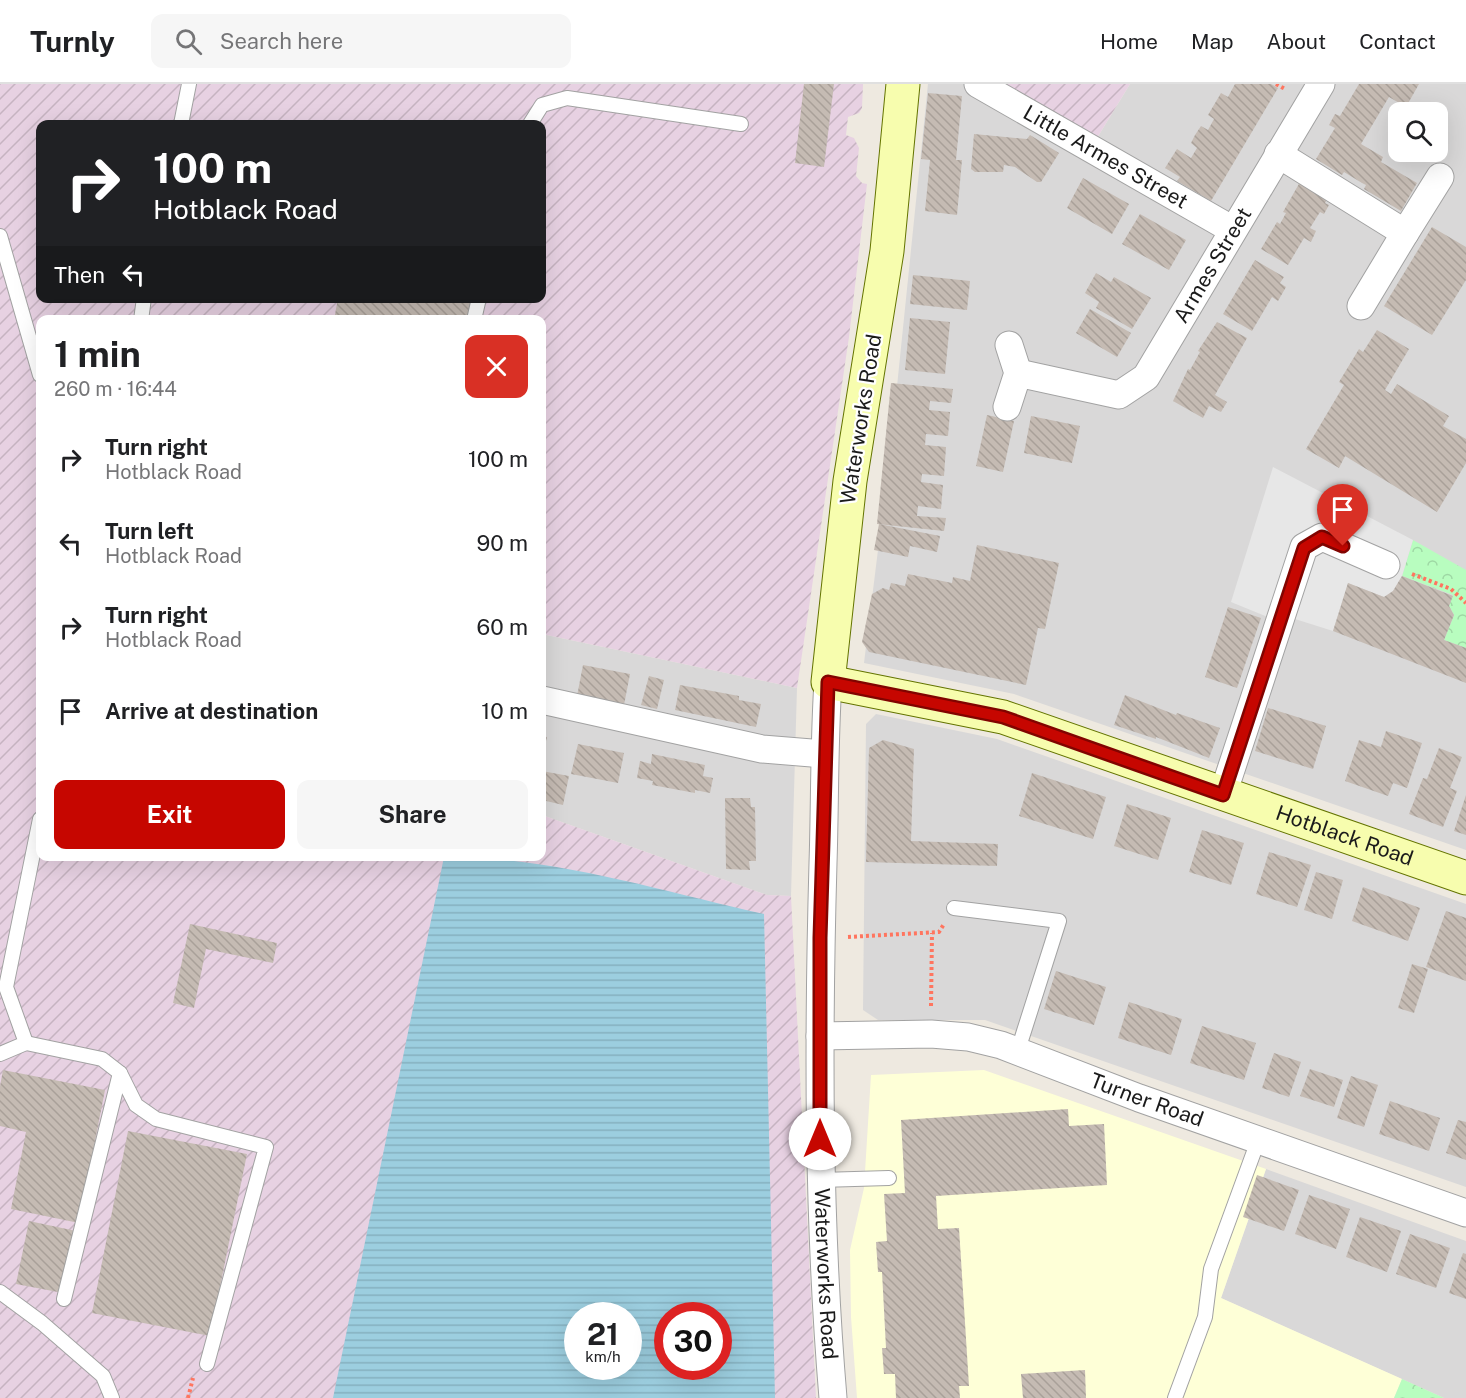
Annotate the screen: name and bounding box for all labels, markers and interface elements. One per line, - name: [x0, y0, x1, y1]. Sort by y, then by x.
- search box: [151, 14, 571, 68]
- text: Turnly: [30, 25, 115, 58]
- icon: search: [172, 25, 205, 58]
- text: Search here: [220, 28, 343, 54]
- text: Home: [1100, 29, 1158, 54]
- text: Map: [1191, 29, 1234, 54]
- text: About: [1267, 29, 1326, 54]
- text: Contact: [1359, 29, 1436, 54]
- street label: Little Armes Street: [1019, 100, 1193, 214]
- map controls: [1388, 102, 1448, 162]
- button: search: [1388, 102, 1448, 162]
- text: 100 m: [153, 143, 272, 192]
- icon: right: [54, 144, 132, 222]
- text: Hotblack Road: [153, 193, 338, 225]
- street label: Armes Street: [1168, 203, 1256, 327]
- icon: left: [117, 258, 150, 291]
- text: Then: [54, 262, 105, 288]
- street label: Waterworks Road: [835, 332, 886, 506]
- text: 1 min: [54, 333, 141, 375]
- button: close: [465, 335, 528, 398]
- text: 260 m · 16:44: [54, 377, 177, 401]
- text: Turn right: [105, 434, 208, 460]
- icon: right: [54, 443, 87, 476]
- text: 100 m: [468, 446, 528, 472]
- text: Hotblack Road: [105, 460, 242, 484]
- pin: [1317, 484, 1368, 546]
- icon: arrive: [1326, 493, 1359, 526]
- text: Turn left: [105, 518, 194, 544]
- icon: left: [54, 527, 87, 560]
- text: 90 m: [477, 530, 528, 556]
- text: Hotblack Road: [105, 544, 242, 568]
- text: Turn right: [105, 602, 208, 628]
- icon: right: [54, 611, 87, 644]
- text: 60 m: [477, 614, 528, 640]
- text: Hotblack Road: [105, 628, 242, 652]
- icon: arrive: [54, 695, 87, 728]
- text: Arrive at destination: [105, 698, 318, 724]
- text: 10 m: [481, 698, 528, 724]
- button: Exit: [54, 780, 285, 849]
- button: Share: [297, 780, 528, 849]
- street label: Hotblack Road: [1273, 800, 1417, 871]
- street label: Turner Road: [1087, 1067, 1207, 1132]
- position arrow: [788, 1107, 852, 1171]
- street label: Waterworks Road: [810, 1188, 843, 1360]
- speed limit sign: 30: [654, 1302, 732, 1380]
- text: 21: [587, 1316, 619, 1352]
- text: km/h: [585, 1348, 621, 1365]

